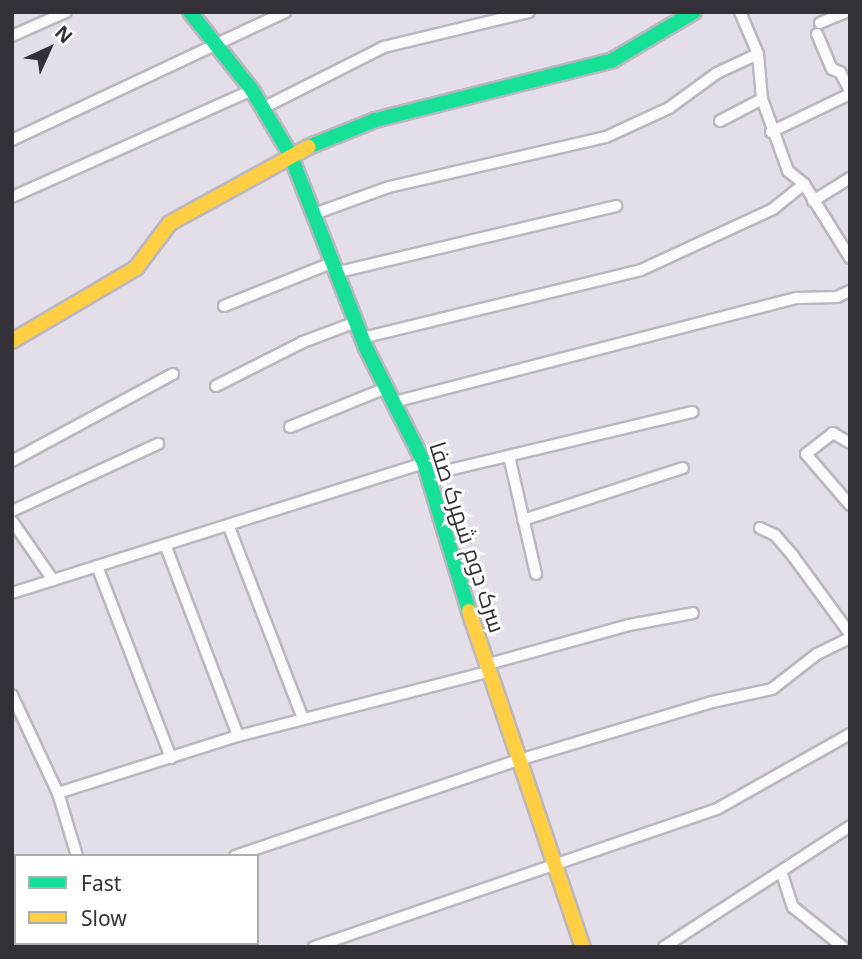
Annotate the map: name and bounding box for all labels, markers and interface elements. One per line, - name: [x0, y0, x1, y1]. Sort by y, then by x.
- north arrow: [14, 14, 84, 84]
- text: N: [49, 19, 78, 49]
- street label: سرک دوم شهرک صفا: [424, 438, 512, 636]
- legend: [14, 854, 259, 945]
- text: Fast: [81, 869, 121, 897]
- text: Slow: [81, 904, 127, 932]

